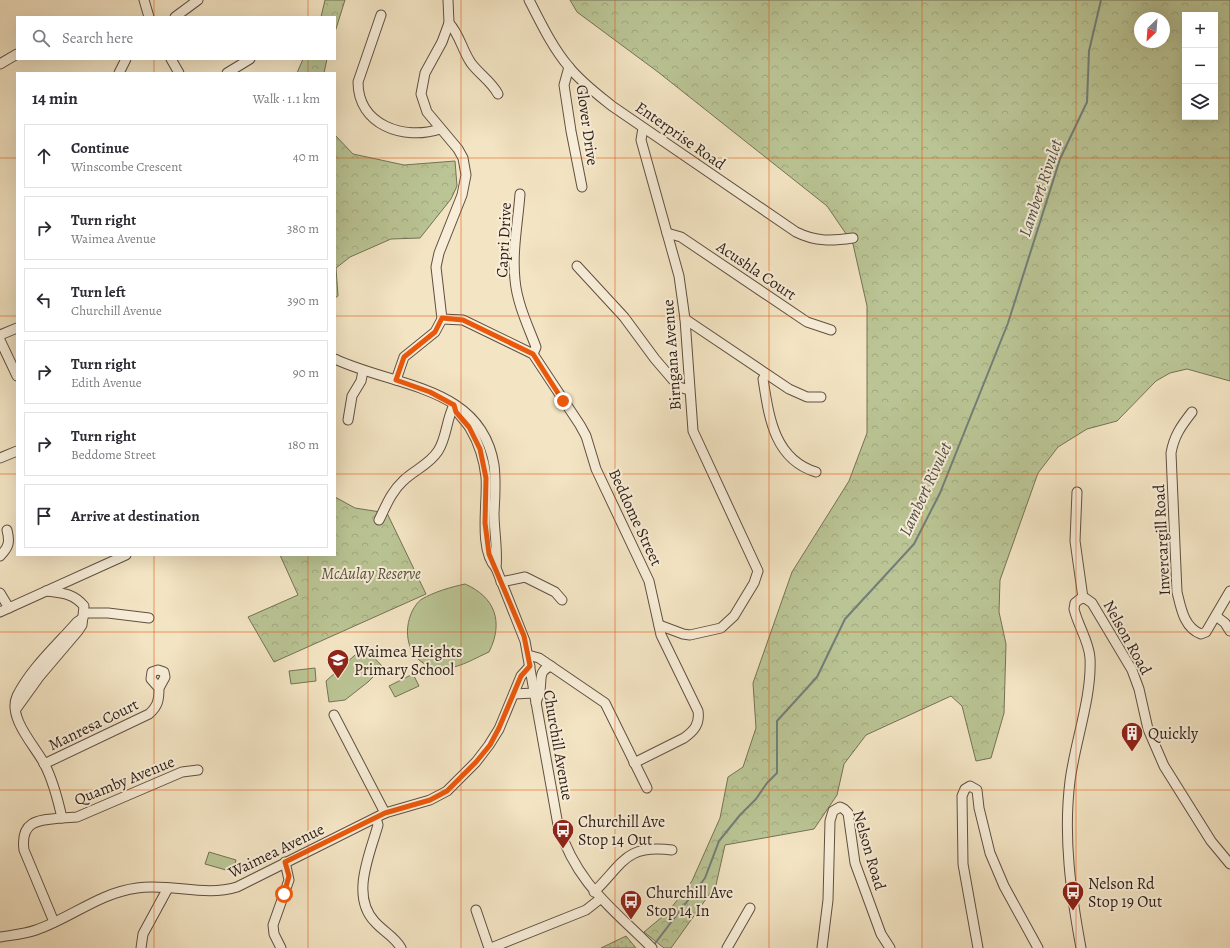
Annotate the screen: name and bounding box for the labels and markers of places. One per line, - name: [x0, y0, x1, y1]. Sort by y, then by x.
- place label: Waimea Heights Primary School: [353, 641, 462, 681]
- school or university icon: Waimea Heights Primary School: [325, 647, 351, 680]
- building icon: Quickly: [1119, 720, 1145, 753]
- place label: Quickly: [1148, 723, 1199, 745]
- place label: Churchill Ave Stop 14 Out: [578, 811, 665, 851]
- bus stop icon: Churchill Ave Stop 14 Out: [550, 817, 576, 850]
- place label: Nelson Rd Stop 19 Out: [1088, 873, 1162, 913]
- bus stop icon: Nelson Rd Stop 19 Out: [1060, 879, 1086, 912]
- place label: Churchill Ave Stop 14 In: [646, 882, 733, 922]
- bus stop icon: Churchill Ave Stop 14 In: [618, 888, 644, 921]

